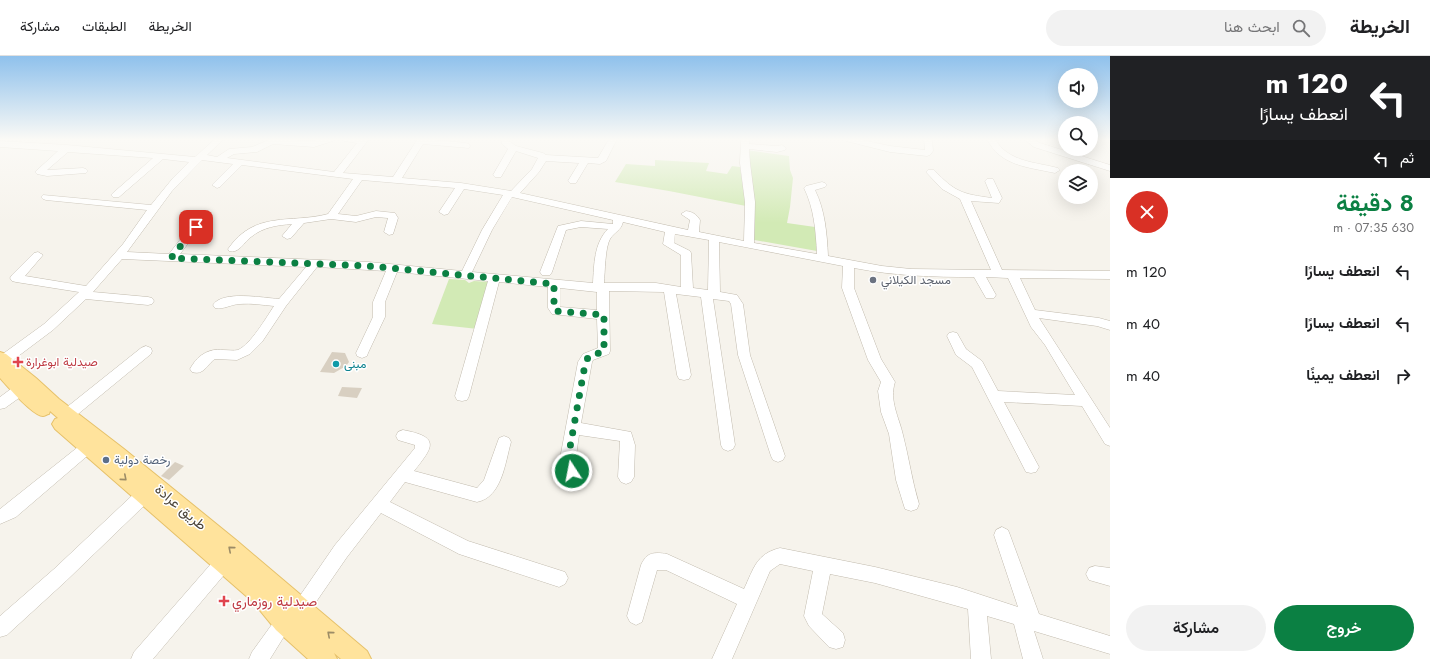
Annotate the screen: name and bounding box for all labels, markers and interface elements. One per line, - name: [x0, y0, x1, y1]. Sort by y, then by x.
- search box: [1046, 10, 1326, 46]
- text: الخريطة: [1350, 13, 1410, 40]
- text: مشاركة: [20, 16, 60, 36]
- text: الطبقات: [82, 16, 126, 36]
- text: الخريطة: [148, 16, 192, 36]
- text: ابحث هنا: [1224, 16, 1280, 38]
- icon: search: [1290, 17, 1312, 39]
- text: 120 m: [1265, 63, 1348, 104]
- map controls: [1058, 68, 1098, 204]
- button: sound: [1058, 68, 1098, 108]
- icon: left: [1362, 72, 1414, 124]
- text: انعطف يسارًا: [1259, 101, 1348, 127]
- button: search: [1058, 116, 1098, 156]
- text: ثم: [1400, 147, 1414, 169]
- icon: left: [1370, 148, 1392, 170]
- button: layers: [1058, 164, 1098, 204]
- text: 8 دقيقة: [1336, 185, 1414, 220]
- button: close: [1126, 191, 1168, 233]
- pin: [179, 210, 213, 244]
- icon: arrive: [185, 216, 207, 238]
- text: 630 m · 07:35: [1333, 218, 1414, 237]
- text: انعطف يسارًا: [1305, 260, 1380, 282]
- text: 120 m: [1126, 261, 1167, 283]
- icon: left: [1392, 261, 1414, 283]
- place label: مسجد الكيلاني: [881, 271, 951, 290]
- marker: مسجد الكيلاني: [868, 275, 878, 285]
- text: انعطف يسارًا: [1305, 312, 1380, 334]
- text: 40 m: [1126, 313, 1160, 335]
- icon: left: [1392, 313, 1414, 335]
- place label: صيدلية ابوغرارة: [26, 353, 98, 371]
- place label: مبنى: [344, 355, 366, 373]
- marker: صيدلية ابوغرارة: [13, 357, 23, 367]
- marker: مبنى: [331, 359, 341, 369]
- text: انعطف يمينًا: [1306, 364, 1380, 386]
- text: 40 m: [1126, 365, 1160, 387]
- icon: right: [1392, 365, 1414, 387]
- position arrow: [551, 450, 593, 492]
- place label: رخصة دولية: [114, 451, 170, 469]
- marker: رخصة دولية: [101, 455, 111, 465]
- one-way arrow: [119, 473, 127, 480]
- street label: طريق عرادة: [151, 479, 211, 535]
- one-way arrow: [229, 546, 236, 553]
- place label: صيدلية روزماري: [232, 591, 317, 613]
- marker: صيدلية روزماري: [219, 596, 229, 606]
- button: مشاركة: [1126, 605, 1266, 651]
- button: خروج: [1274, 605, 1414, 651]
- one-way arrow: [327, 631, 335, 638]

